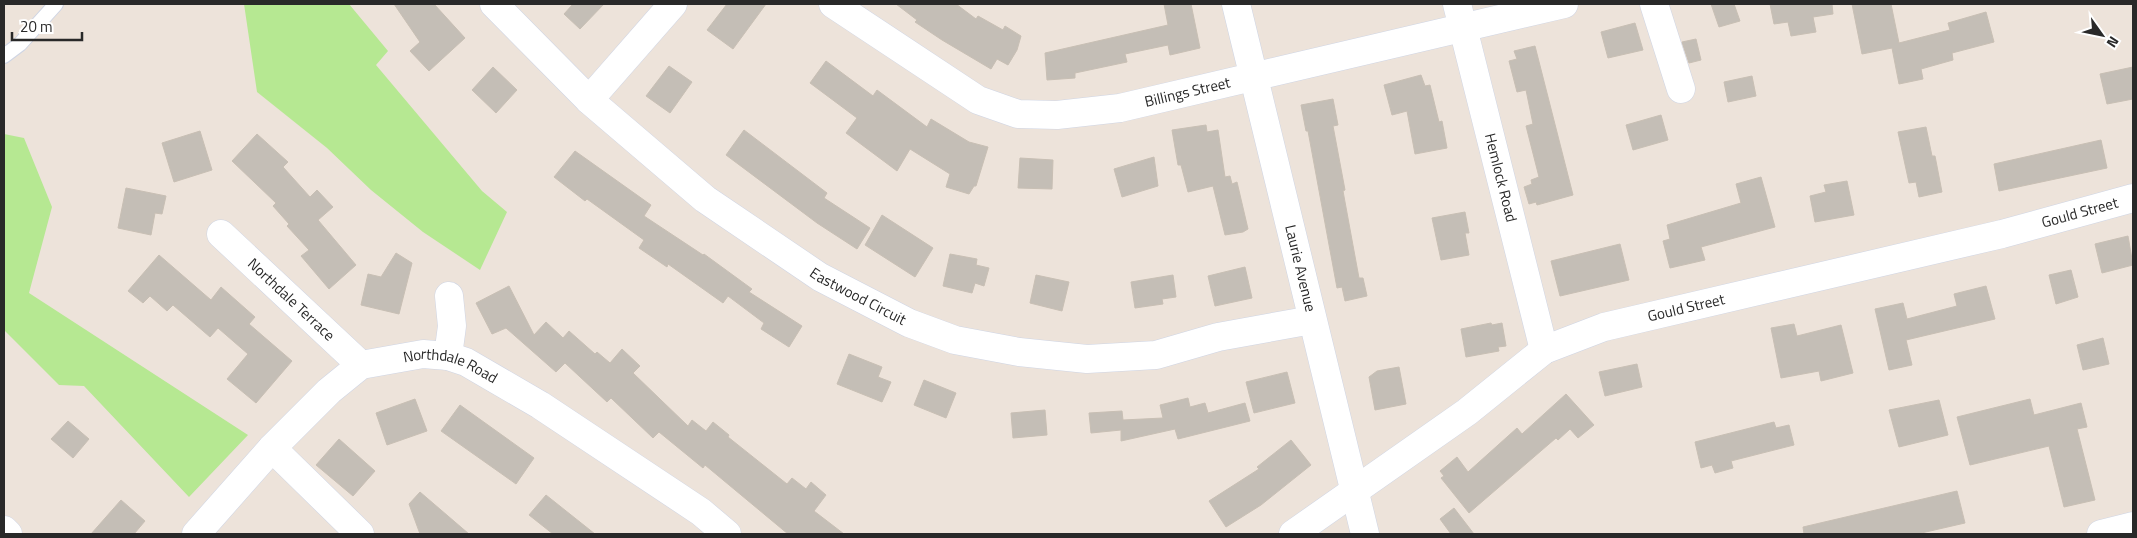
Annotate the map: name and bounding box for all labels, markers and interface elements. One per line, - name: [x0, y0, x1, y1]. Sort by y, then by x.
- scale bar: [12, 10, 82, 42]
- north arrow: [2077, 10, 2127, 60]
- text: 20 m: [20, 15, 53, 38]
- text: N: [2102, 33, 2125, 52]
- street label: Billings Street: [1142, 70, 1233, 113]
- street label: Hemlock Road: [1479, 130, 1523, 224]
- street label: Gould Street: [2039, 190, 2121, 234]
- street label: Laurie Avenue: [1279, 222, 1323, 314]
- street label: Northdale Terrace: [243, 252, 340, 346]
- street label: Eastwood Circuit: [805, 261, 911, 331]
- street label: Gould Street: [1645, 287, 1728, 327]
- street label: Northdale Road: [401, 342, 502, 389]

